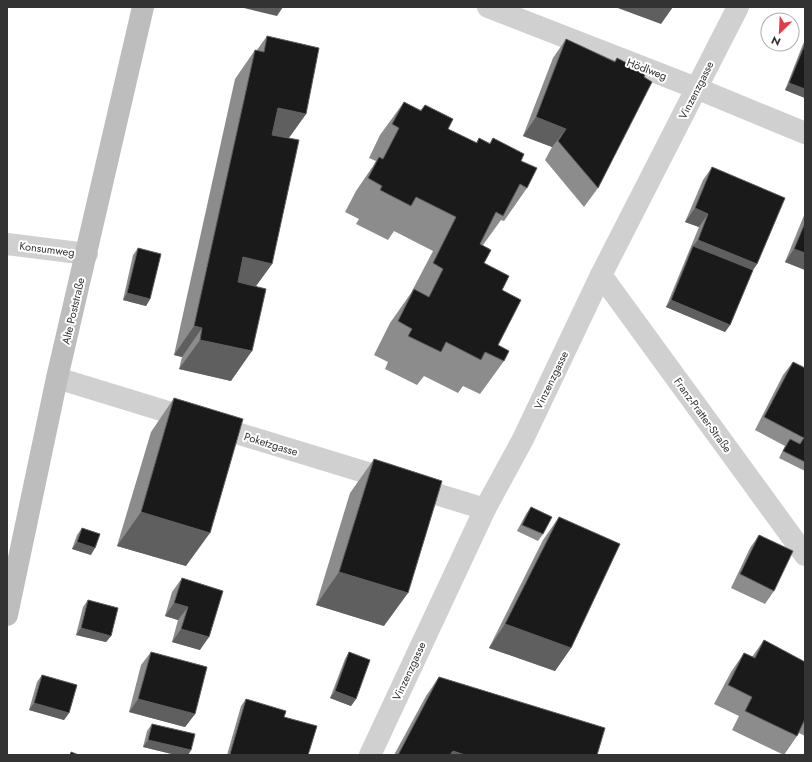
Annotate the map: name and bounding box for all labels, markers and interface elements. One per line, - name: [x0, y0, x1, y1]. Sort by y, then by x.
- north arrow: [760, 12, 800, 52]
- text: N: [769, 32, 783, 50]
- street label: Hödlweg: [625, 54, 669, 84]
- street label: Vinzenzgasse: [675, 58, 718, 122]
- street label: Konsumweg: [18, 238, 76, 260]
- street label: Alte Poststraße: [58, 276, 89, 346]
- street label: Vinzenzgasse: [530, 348, 572, 412]
- street label: Franz-Pratter-Straße: [670, 374, 736, 456]
- street label: Poketzgasse: [242, 428, 300, 460]
- street label: Vinzenzgasse: [388, 639, 430, 703]

